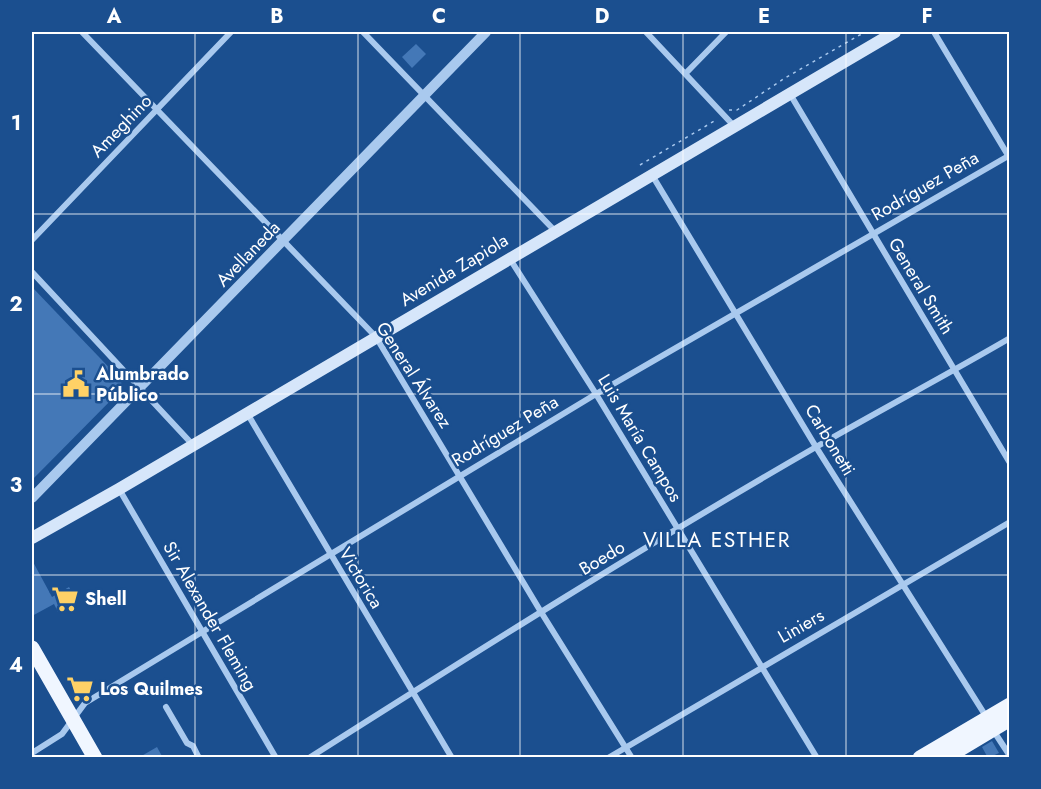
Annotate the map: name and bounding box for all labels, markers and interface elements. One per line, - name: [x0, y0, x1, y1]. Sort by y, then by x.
- text: A: [106, 2, 122, 31]
- text: B: [270, 2, 284, 31]
- text: C: [432, 2, 446, 31]
- text: D: [595, 2, 609, 31]
- text: E: [758, 2, 770, 31]
- text: F: [921, 2, 933, 31]
- street label: Ameghino: [84, 88, 158, 163]
- text: 1: [11, 109, 21, 138]
- street label: Rodríguez Peña: [866, 145, 984, 227]
- street label: Avellaneda: [210, 215, 286, 293]
- street label: Avenida Zapiola: [395, 227, 513, 313]
- street label: General Smith: [882, 233, 960, 339]
- text: 2: [9, 290, 23, 319]
- street label: General Álvarez: [370, 317, 459, 434]
- place label: Alumbrado Público: [95, 361, 190, 408]
- public building icon: Alumbrado Público: [61, 369, 91, 399]
- street label: Luis María Campos: [592, 369, 688, 507]
- street label: Rodríguez Peña: [447, 389, 563, 473]
- street label: Carbonetti: [798, 399, 862, 481]
- text: 3: [10, 471, 22, 500]
- district label: VILLA ESTHER: [643, 525, 791, 555]
- street label: Boedo: [574, 534, 630, 582]
- street label: Sir Alexander Fleming: [157, 536, 263, 696]
- street label: Victorica: [332, 542, 390, 614]
- supermarket icon: Shell: [50, 584, 80, 614]
- place label: Shell: [85, 586, 127, 612]
- street label: Liniers: [773, 602, 829, 650]
- text: 4: [9, 651, 23, 680]
- supermarket icon: Los Quilmes: [65, 674, 95, 704]
- place label: Los Quilmes: [100, 676, 203, 702]

